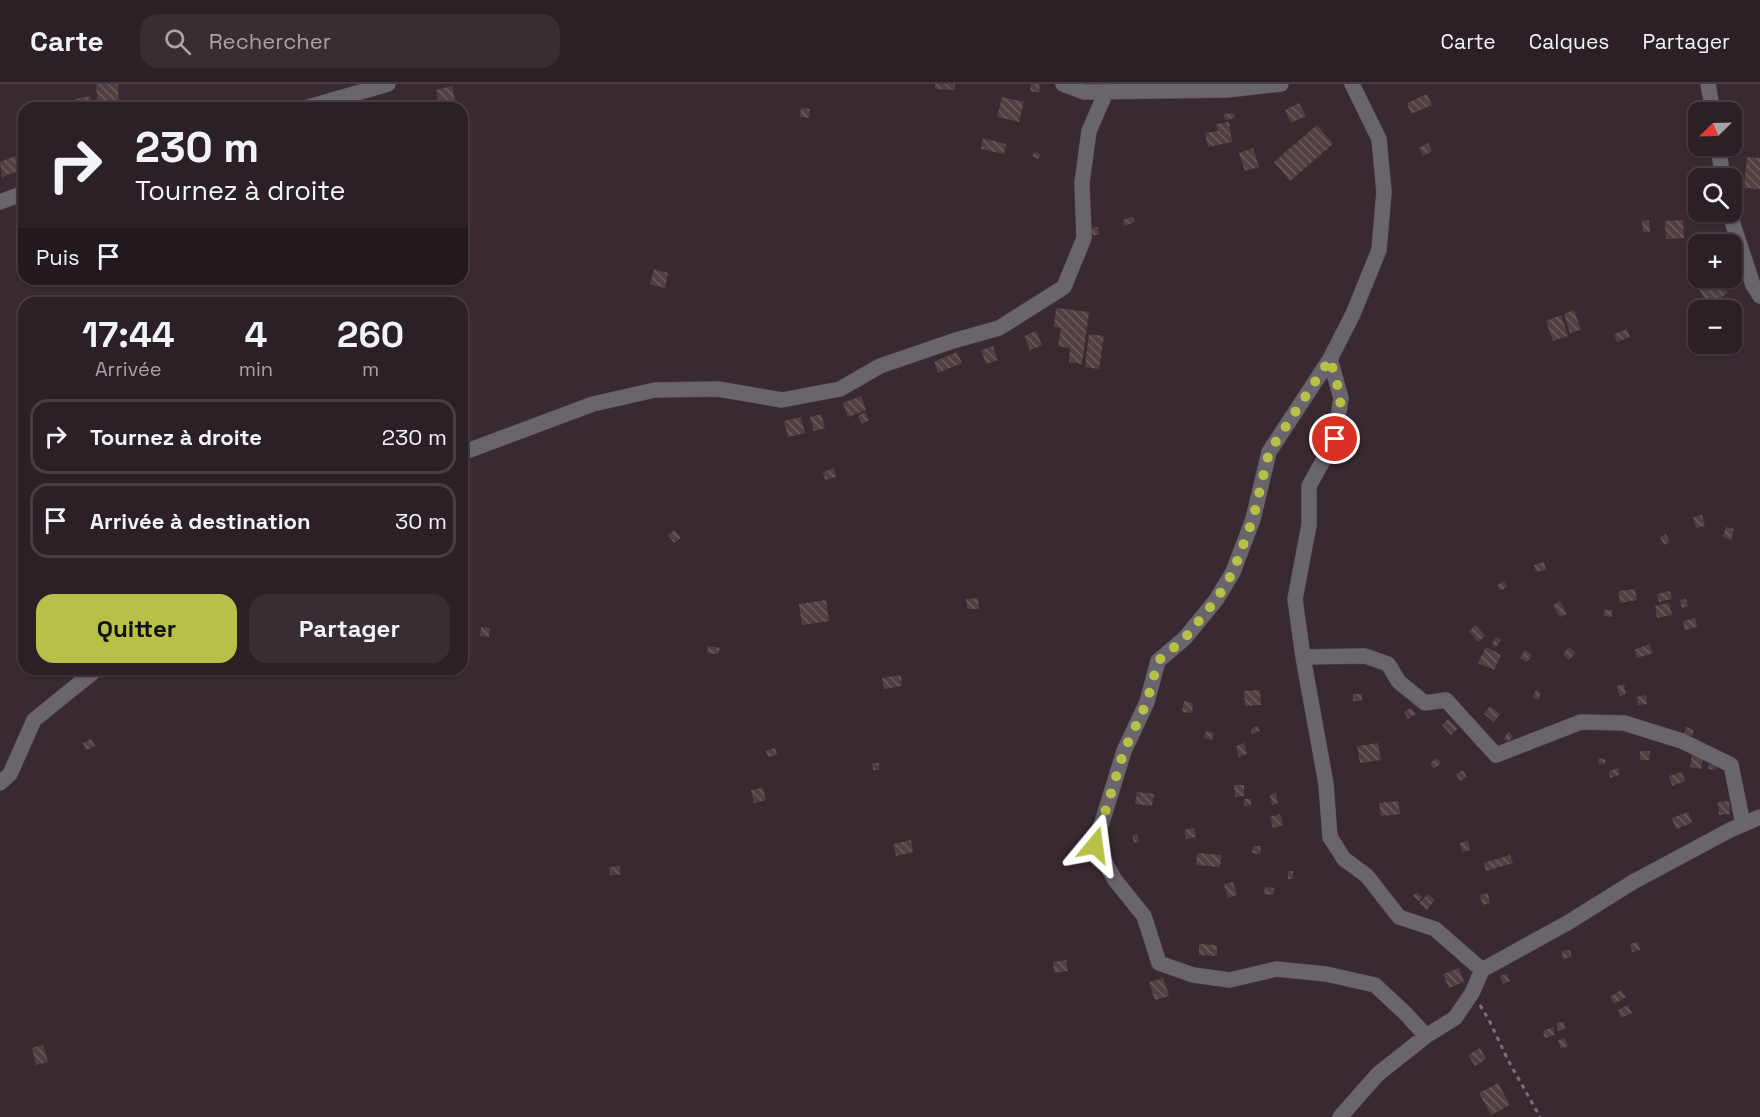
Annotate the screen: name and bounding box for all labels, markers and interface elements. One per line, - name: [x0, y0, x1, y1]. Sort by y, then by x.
- search box: [140, 14, 560, 68]
- text: Carte: [30, 23, 104, 59]
- icon: search: [161, 25, 194, 58]
- text: Rechercher: [209, 27, 331, 55]
- text: Carte: [1441, 28, 1496, 55]
- text: Calques: [1529, 28, 1609, 55]
- text: Partager: [1642, 28, 1730, 55]
- north arrow: [1688, 102, 1742, 156]
- map controls: [1688, 102, 1742, 354]
- text: 230 m: [135, 121, 259, 174]
- icon: right: [36, 126, 114, 204]
- button: search: [1688, 168, 1742, 222]
- text: Tournez à droite: [135, 173, 345, 208]
- button: +: [1688, 234, 1742, 288]
- icon: arrive: [92, 240, 125, 273]
- text: Puis: [36, 243, 80, 271]
- button: −: [1688, 300, 1742, 354]
- text: 17:44: [82, 312, 175, 358]
- text: 4: [244, 312, 267, 358]
- text: 260: [337, 312, 404, 358]
- text: Arrivée: [95, 356, 162, 382]
- text: min: [239, 356, 273, 382]
- text: m: [362, 356, 379, 382]
- pin: [1309, 413, 1360, 464]
- icon: right: [39, 420, 72, 453]
- icon: arrive: [1318, 422, 1351, 455]
- text: Tournez à droite: [90, 423, 262, 451]
- text: 230 m: [382, 423, 447, 451]
- icon: arrive: [39, 504, 72, 537]
- text: Arrivée à destination: [90, 507, 311, 535]
- text: 30 m: [395, 507, 447, 535]
- button: Quitter: [36, 594, 237, 663]
- button: Partager: [249, 594, 450, 663]
- position arrow: [1063, 813, 1127, 877]

